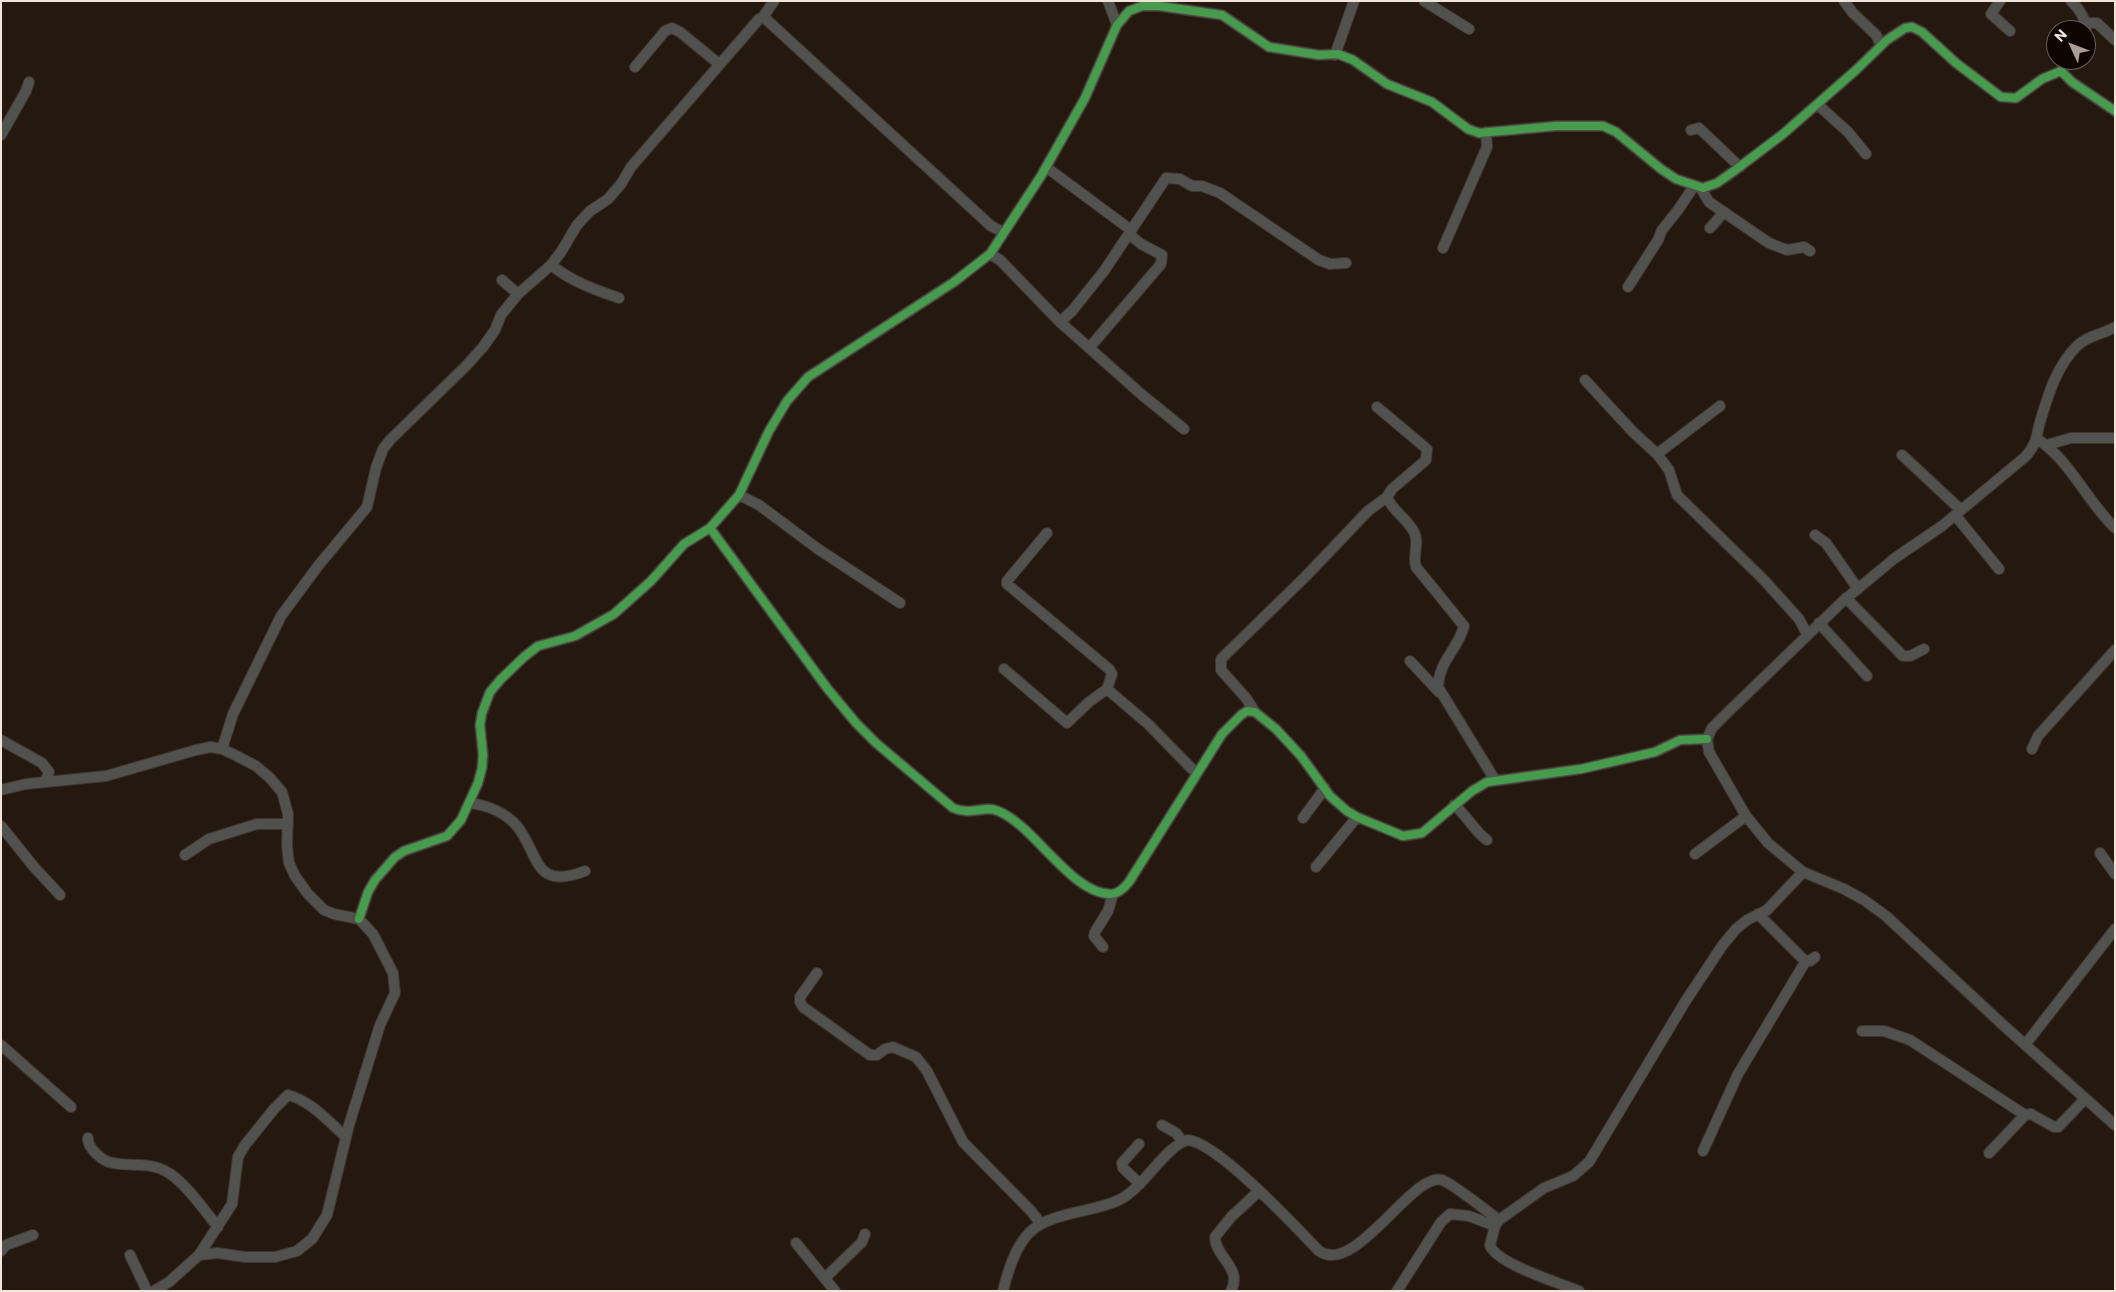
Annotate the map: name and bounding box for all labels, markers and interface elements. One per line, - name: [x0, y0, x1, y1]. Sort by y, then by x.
- north arrow: [2046, 20, 2096, 70]
- text: N: [2051, 25, 2070, 45]

